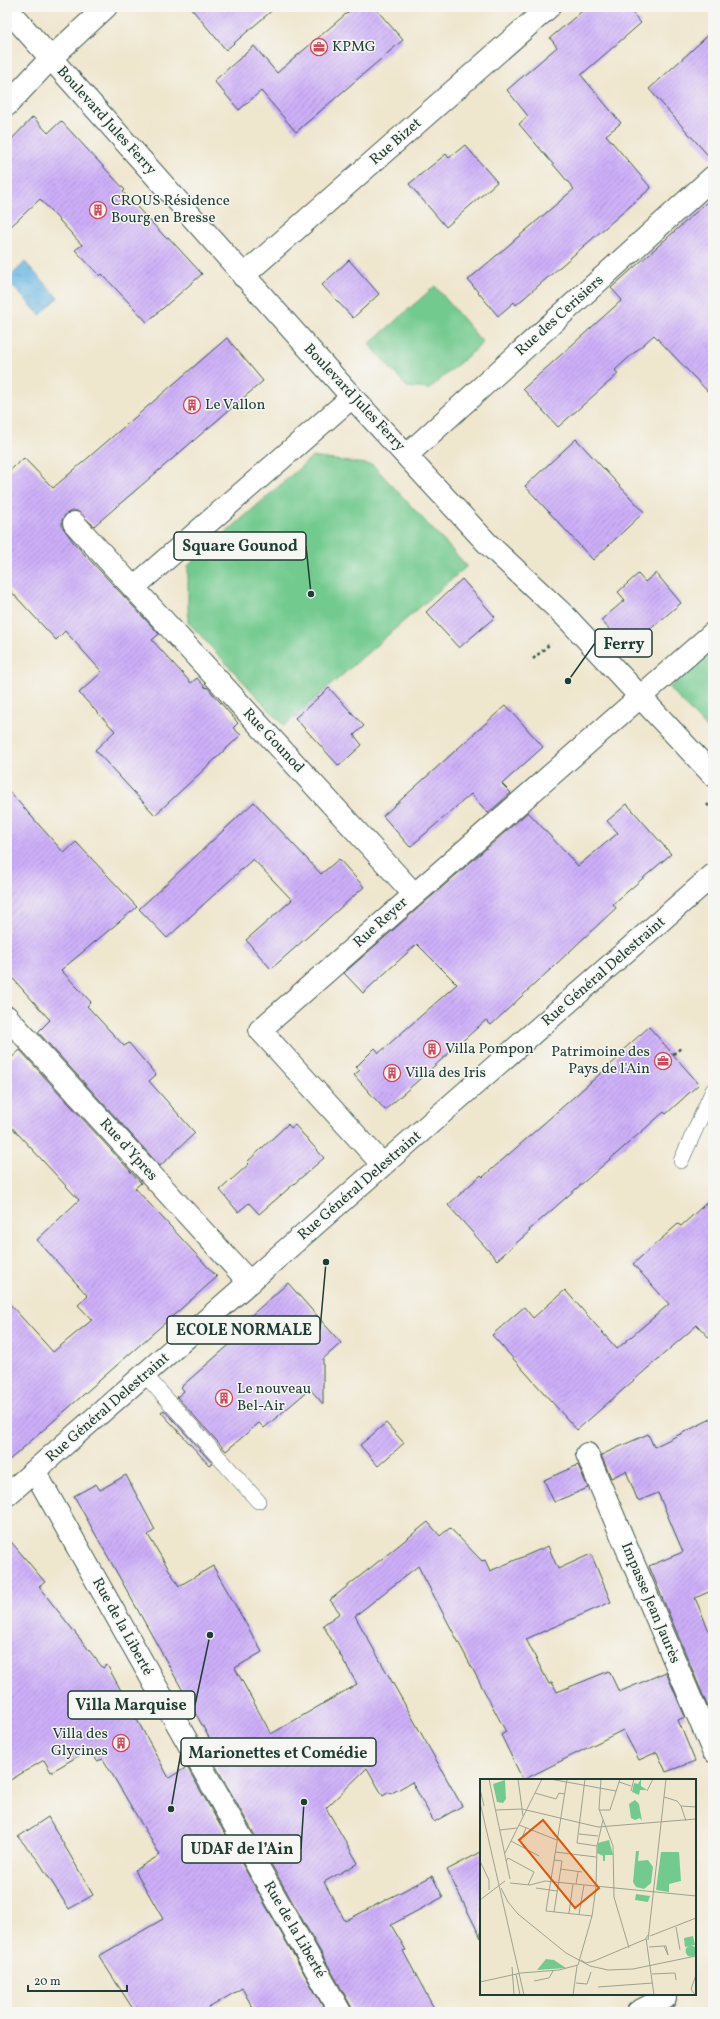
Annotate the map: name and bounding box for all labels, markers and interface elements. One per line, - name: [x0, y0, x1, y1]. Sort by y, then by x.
- office icon: KPMG: [309, 37, 329, 57]
- place label: KPMG: [332, 37, 376, 58]
- street label: Boulevard Jules Ferry: [51, 62, 161, 180]
- street label: Rue Bizet: [365, 114, 427, 170]
- place label: CROUS Résidence Bourg en Bresse: [111, 191, 230, 229]
- building icon: CROUS Résidence Bourg en Bresse: [88, 200, 108, 220]
- street label: Rue des Cerisiers: [511, 271, 609, 361]
- street label: Boulevard Jules Ferry: [298, 340, 410, 456]
- building icon: Le Vallon: [182, 395, 202, 415]
- place label: Le Vallon: [205, 395, 265, 416]
- callout: Square Gounod: [174, 532, 306, 560]
- text: Square Gounod: [182, 536, 298, 558]
- callout: Ferry: [595, 629, 652, 657]
- text: Ferry: [604, 634, 645, 656]
- street label: Rue Gounod: [237, 704, 309, 778]
- street label: Rue Reyer: [349, 893, 413, 953]
- street label: Rue Général Delestraint: [537, 912, 671, 1032]
- building icon: Villa Pompon: [422, 1039, 442, 1059]
- place label: Villa Pompon: [445, 1039, 534, 1060]
- place label: Patrimoine des Pays de l'Ain: [551, 1042, 650, 1080]
- office icon: Patrimoine des Pays de l'Ain: [653, 1051, 673, 1071]
- building icon: Villa des Iris: [382, 1063, 402, 1083]
- place label: Villa des Iris: [405, 1063, 486, 1084]
- street label: Rue d'Ypres: [94, 1114, 162, 1186]
- street label: Rue Général Delestraint: [293, 1126, 427, 1246]
- callout: ECOLE NORMALE: [167, 1316, 320, 1344]
- text: ECOLE NORMALE: [176, 1320, 312, 1342]
- street label: Rue Général Delestraint: [41, 1348, 175, 1468]
- place label: Le nouveau Bel-Air: [237, 1379, 311, 1417]
- building icon: Le nouveau Bel-Air: [214, 1388, 234, 1408]
- street label: Impasse Jean Jaurès: [615, 1539, 685, 1667]
- street label: Rue de la Liberté: [86, 1574, 158, 1680]
- callout: Villa Marquise: [68, 1691, 195, 1719]
- text: Villa Marquise: [75, 1695, 187, 1717]
- place label: Villa des Glycines: [51, 1724, 108, 1762]
- building icon: Villa des Glycines: [111, 1733, 131, 1753]
- callout: Marionettes et Comédie: [181, 1738, 376, 1766]
- text: Marionettes et Comédie: [189, 1743, 367, 1765]
- inset map: [480, 1779, 696, 1995]
- callout: UDAF de l’Ain: [182, 1835, 301, 1863]
- text: UDAF de l’Ain: [190, 1839, 294, 1861]
- street label: Rue de la Liberté: [258, 1878, 330, 1982]
- scale bar: [28, 1967, 127, 1993]
- text: 20 m: [34, 1974, 61, 1990]

